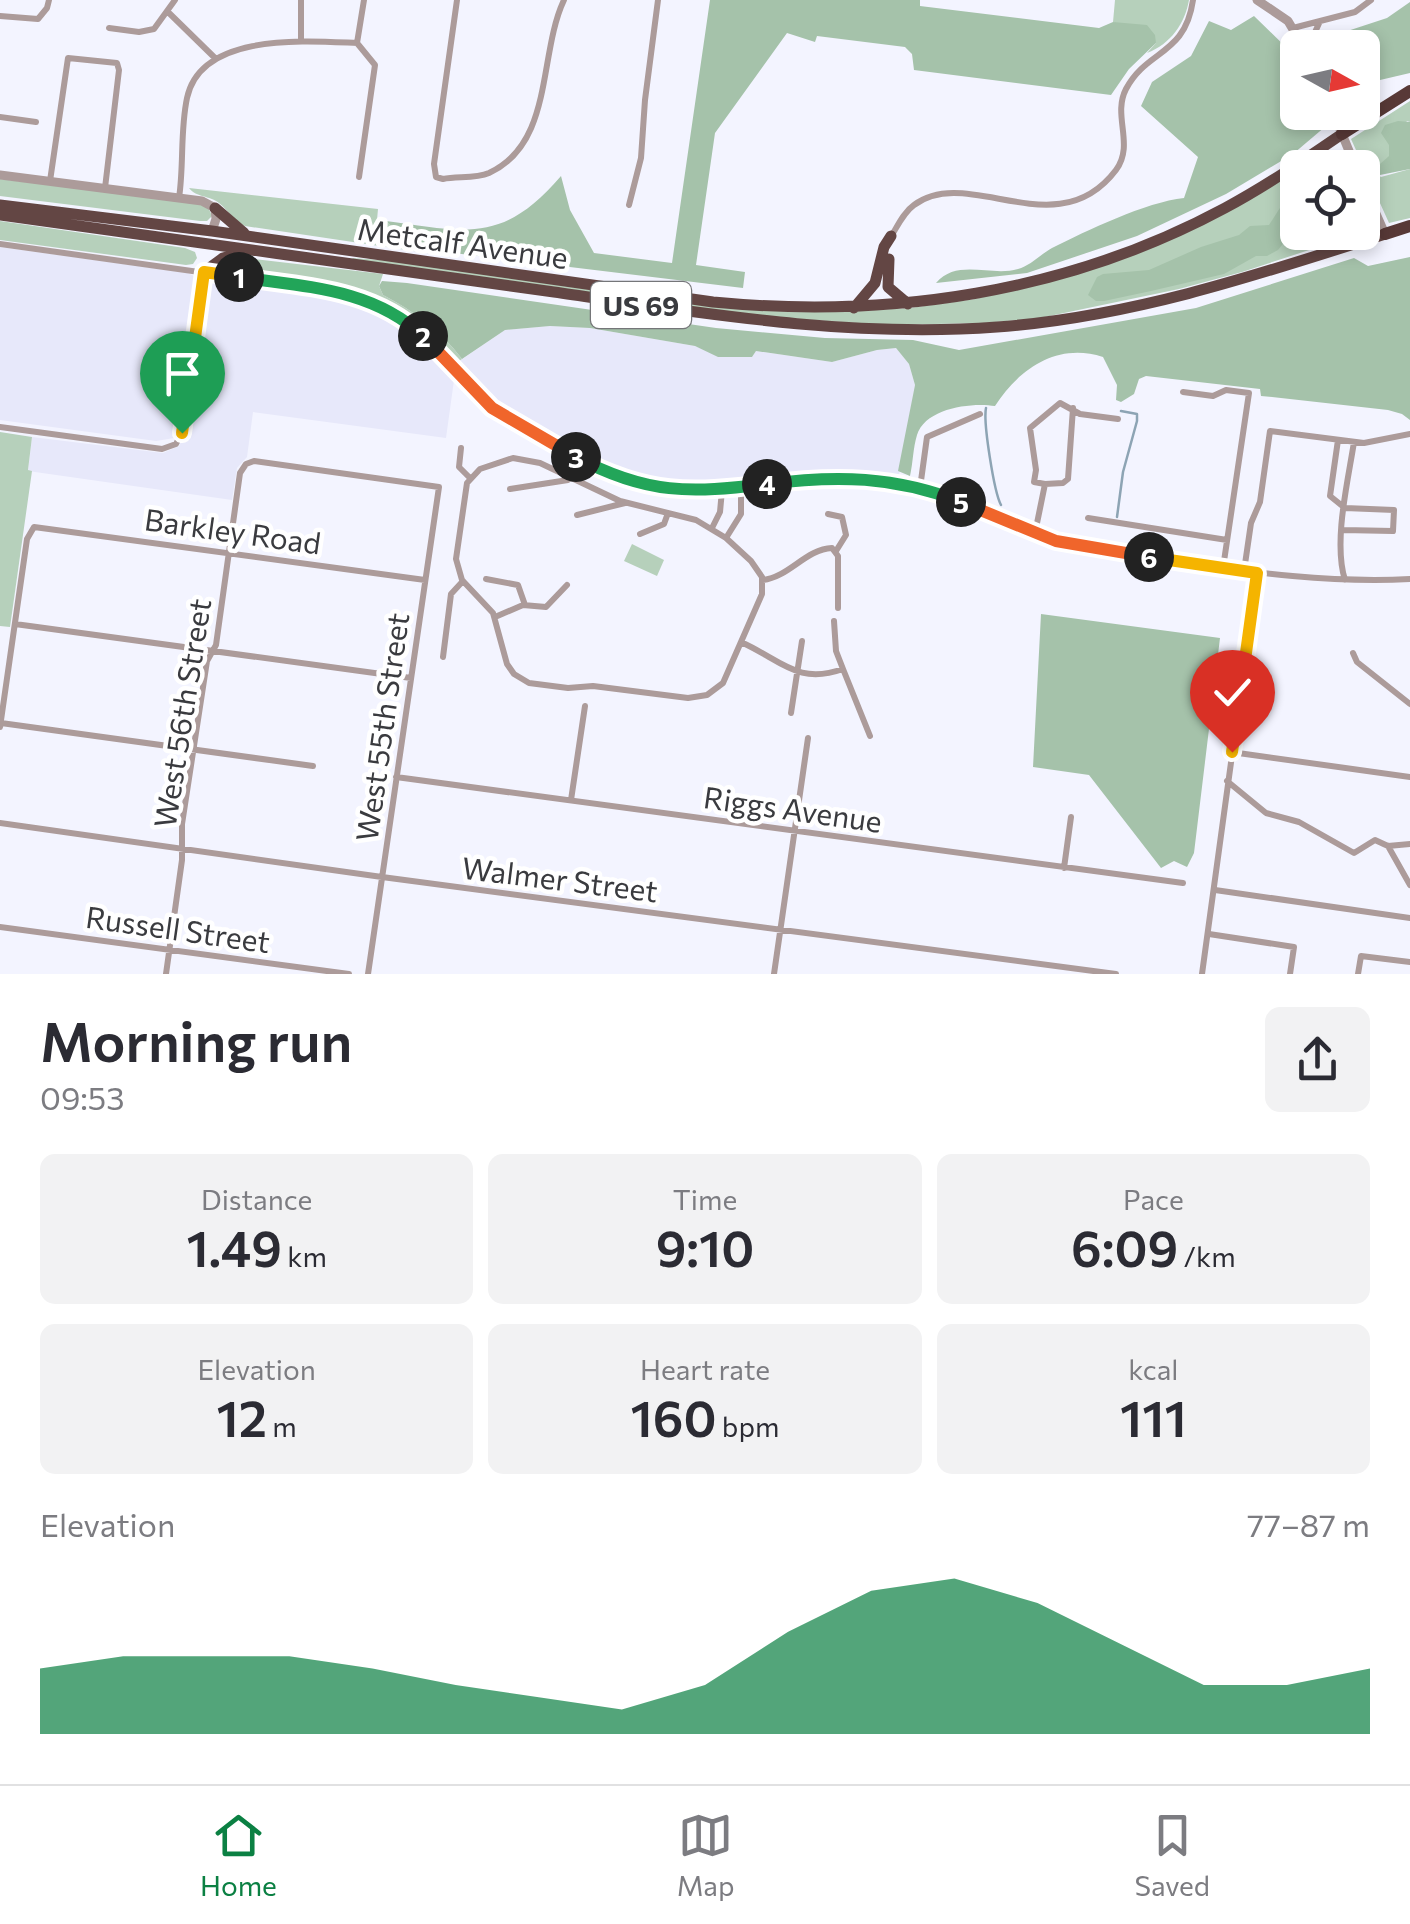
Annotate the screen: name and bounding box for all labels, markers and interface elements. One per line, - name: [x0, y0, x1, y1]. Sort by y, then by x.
- north arrow: [1280, 30, 1380, 130]
- map controls: [1280, 30, 1380, 250]
- button: locate: [1280, 150, 1380, 250]
- street label: Metcalf Avenue: [355, 209, 571, 275]
- pin: 1: [214, 252, 264, 302]
- text: 1: [233, 260, 245, 294]
- road number: US 69: [591, 282, 691, 328]
- pin: 2: [398, 311, 448, 361]
- text: 2: [415, 319, 431, 353]
- pin: [140, 331, 225, 434]
- icon: arrive: [155, 346, 210, 401]
- pin: 3: [551, 432, 601, 482]
- text: 3: [568, 440, 584, 474]
- pin: 4: [742, 459, 792, 509]
- text: 4: [758, 467, 776, 501]
- pin: 5: [936, 477, 986, 527]
- text: 5: [953, 485, 969, 519]
- street label: Barkley Road: [142, 499, 324, 561]
- pin: 6: [1124, 532, 1174, 582]
- text: 6: [1140, 540, 1158, 574]
- street label: West 56th Street: [145, 596, 217, 830]
- street label: West 55th Street: [347, 610, 415, 844]
- pin: [1190, 650, 1275, 753]
- icon: check: [1205, 665, 1260, 720]
- street label: Riggs Avenue: [701, 777, 885, 839]
- street label: Walmer Street: [460, 848, 660, 908]
- street label: Russell Street: [84, 897, 272, 959]
- text: Morning run: [40, 1006, 352, 1073]
- button: share: [1265, 1007, 1370, 1112]
- text: 09:53: [40, 1077, 125, 1117]
- text: Distance: [201, 1182, 312, 1216]
- text: Time: [673, 1182, 737, 1216]
- text: Pace: [1123, 1182, 1184, 1216]
- text: 1.49: [186, 1216, 282, 1277]
- text: 9:10: [656, 1216, 754, 1277]
- text: 6:09: [1071, 1216, 1178, 1277]
- text: km: [282, 1239, 327, 1273]
- text: /km: [1178, 1239, 1236, 1273]
- text: Elevation: [198, 1352, 316, 1386]
- text: Heart rate: [640, 1352, 770, 1386]
- text: kcal: [1128, 1352, 1178, 1386]
- text: 12: [217, 1386, 267, 1447]
- text: 160: [631, 1386, 717, 1447]
- text: 111: [1120, 1386, 1187, 1447]
- text: m: [267, 1409, 297, 1443]
- text: bpm: [717, 1409, 779, 1443]
- text: Elevation: [40, 1504, 175, 1544]
- text: 77–87 m: [1247, 1504, 1370, 1544]
- tab: Home: [200, 1808, 277, 1902]
- tab: Map: [677, 1808, 735, 1902]
- tab: Saved: [1134, 1808, 1210, 1902]

